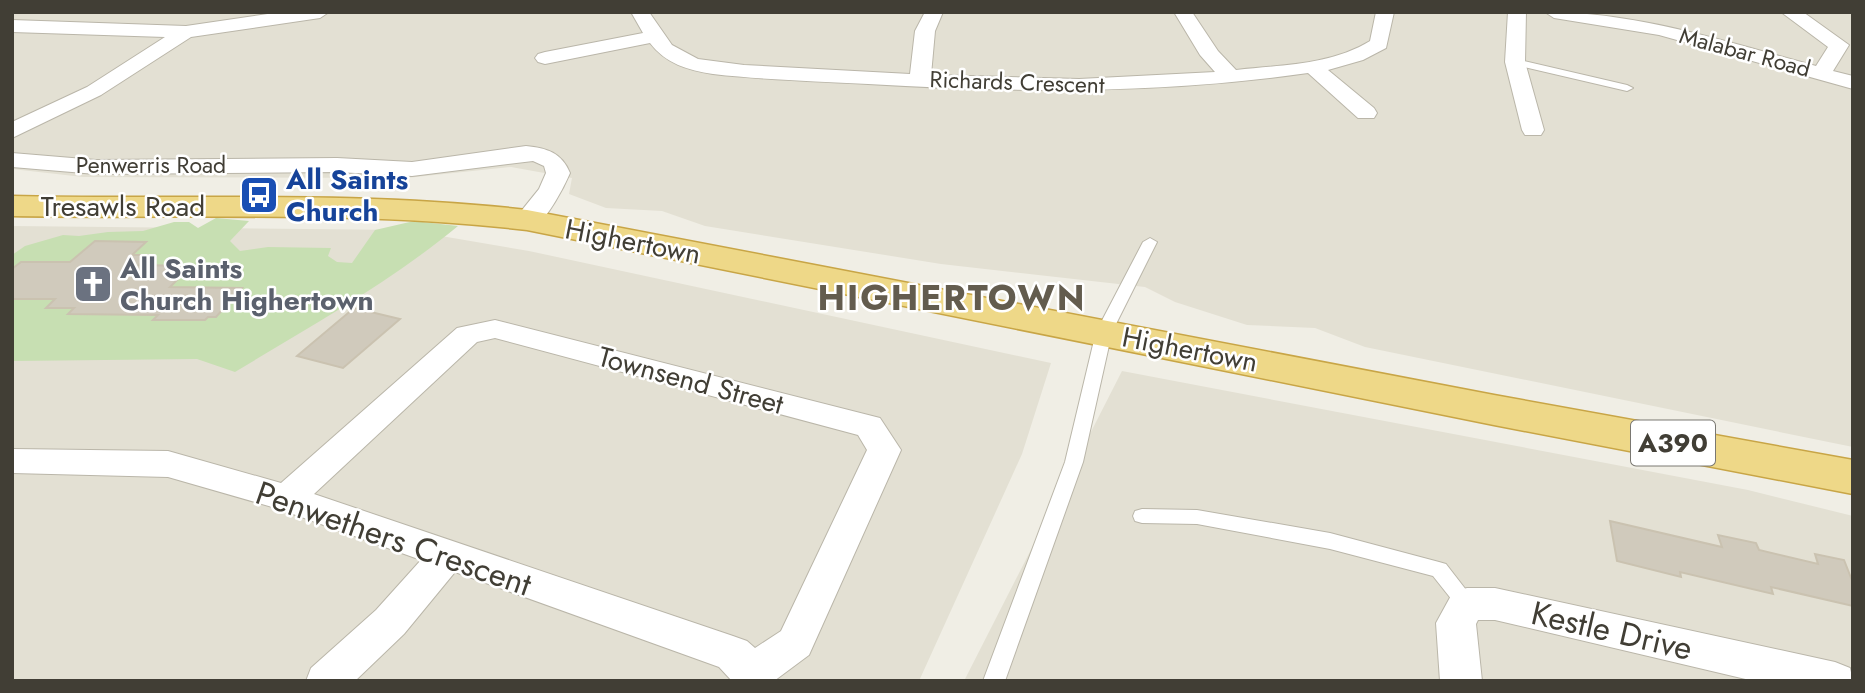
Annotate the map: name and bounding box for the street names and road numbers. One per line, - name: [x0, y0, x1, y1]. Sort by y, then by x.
- street label: Malabar Road: [1676, 18, 1814, 86]
- street label: Richards Crescent: [929, 62, 1106, 102]
- street label: Penwerris Road: [76, 148, 226, 182]
- street label: Tresawls Road: [41, 186, 205, 227]
- street label: Highertown: [562, 208, 704, 275]
- street label: Highertown: [1119, 316, 1261, 383]
- street label: Townsend Street: [594, 336, 788, 425]
- road number: A390: [1631, 420, 1715, 466]
- street label: Penwethers Crescent: [250, 469, 538, 608]
- street label: Kestle Drive: [1527, 589, 1697, 672]

